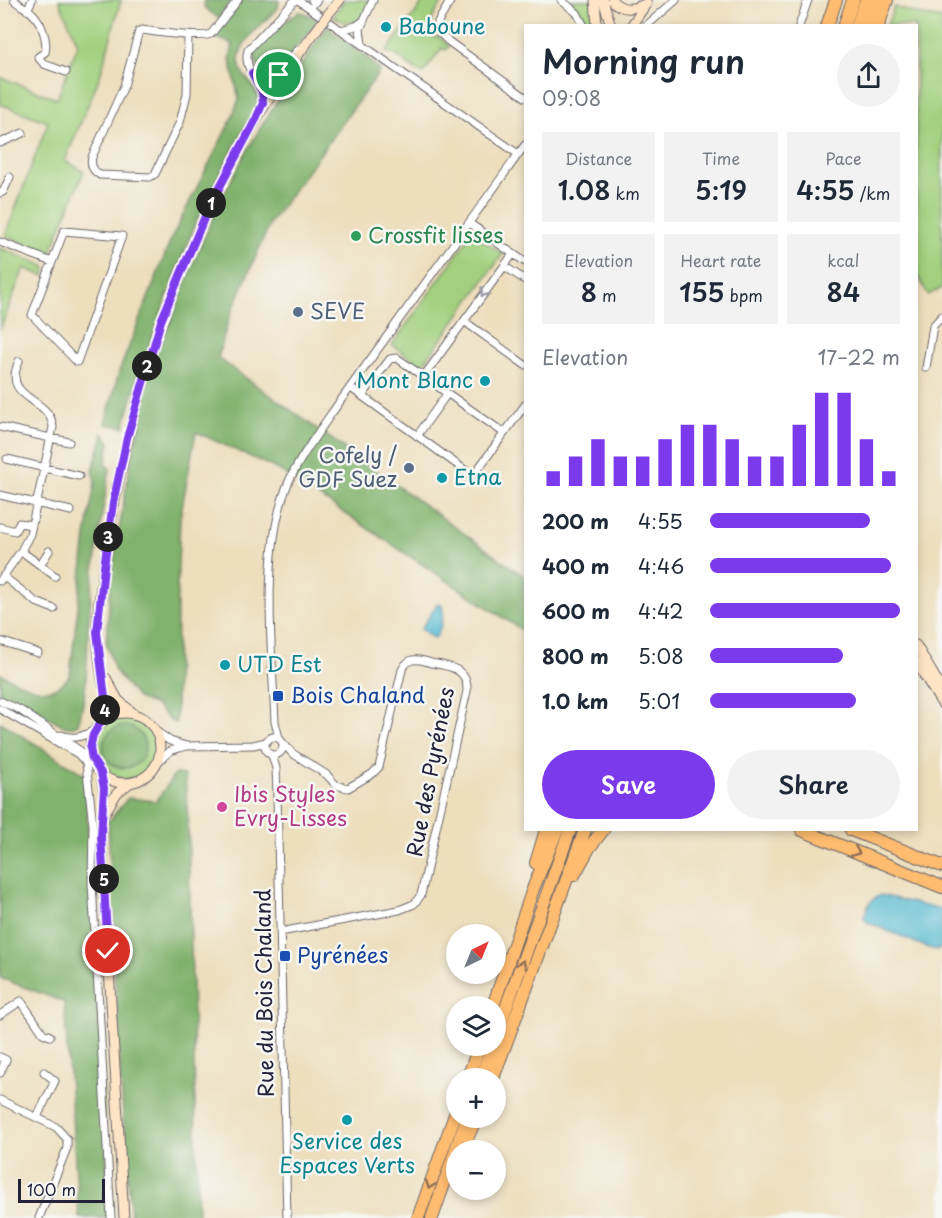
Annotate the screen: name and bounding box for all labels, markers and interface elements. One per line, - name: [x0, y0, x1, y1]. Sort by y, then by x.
- place label: Baboune: [398, 9, 486, 41]
- marker: Baboune: [379, 20, 393, 34]
- text: Morning run: [542, 35, 745, 85]
- button: share: [837, 44, 900, 107]
- pin: [253, 49, 304, 100]
- icon: arrive: [262, 58, 295, 91]
- text: 09:08: [542, 83, 601, 113]
- text: Distance: [565, 146, 632, 170]
- text: Time: [702, 146, 740, 170]
- text: Pace: [825, 146, 861, 170]
- text: 1.08: [558, 170, 610, 209]
- text: 5:19: [695, 170, 747, 209]
- text: 4:55: [796, 170, 855, 209]
- text: km: [610, 181, 640, 205]
- text: /km: [855, 181, 890, 205]
- pin: 1: [196, 188, 226, 218]
- text: 1: [207, 191, 215, 215]
- place label: Crossfit lisses: [368, 218, 503, 250]
- marker: Crossfit lisses: [349, 229, 363, 243]
- text: Elevation: [564, 248, 633, 272]
- text: Heart rate: [681, 248, 761, 272]
- text: kcal: [827, 248, 859, 272]
- text: 8: [581, 272, 597, 311]
- text: 155: [679, 272, 724, 311]
- text: 84: [826, 272, 860, 311]
- text: m: [597, 283, 617, 307]
- text: bpm: [724, 283, 763, 307]
- one-way arrow: [480, 287, 491, 298]
- place label: SEVE: [310, 294, 365, 326]
- marker: SEVE: [291, 305, 305, 319]
- text: Elevation: [542, 342, 628, 372]
- text: 17–22 m: [818, 342, 900, 372]
- pin: 2: [132, 351, 162, 381]
- text: 2: [141, 354, 153, 378]
- place label: Mont Blanc: [356, 363, 473, 395]
- marker: Mont Blanc: [478, 374, 492, 388]
- place label: Cofely / GDF Suez: [298, 438, 397, 494]
- place label: Etna: [454, 460, 501, 492]
- marker: Cofely / GDF Suez: [402, 461, 416, 475]
- marker: Etna: [435, 471, 449, 485]
- text: 200 m: [542, 506, 609, 536]
- text: 4:55: [638, 506, 683, 536]
- pin: 3: [93, 522, 123, 552]
- text: 3: [103, 525, 113, 549]
- text: 400 m: [542, 551, 610, 581]
- text: 4:46: [638, 551, 684, 581]
- text: 600 m: [542, 596, 610, 626]
- text: 4:42: [638, 596, 683, 626]
- text: 800 m: [542, 641, 609, 671]
- text: 5:08: [638, 641, 684, 671]
- place label: UTD Est: [237, 647, 322, 679]
- marker: UTD Est: [218, 658, 232, 672]
- place label: Bois Chaland: [290, 678, 425, 710]
- street label: Rue des Pyrénées: [397, 684, 461, 859]
- text: 1.0 km: [542, 686, 609, 716]
- text: 5:01: [638, 686, 680, 716]
- marker: Bois Chaland: [271, 689, 285, 703]
- pin: 4: [90, 695, 120, 725]
- text: 4: [100, 698, 110, 722]
- button: Save: [542, 750, 715, 819]
- button: Share: [727, 750, 900, 819]
- place label: Ibis Styles Evry-Lisses: [234, 777, 347, 833]
- marker: Ibis Styles Evry-Lisses: [215, 800, 229, 814]
- one-way arrow: [850, 845, 861, 857]
- pin: 5: [89, 864, 119, 894]
- text: 5: [99, 867, 109, 891]
- street label: Rue du Bois Chaland: [245, 889, 281, 1097]
- north arrow: [446, 924, 506, 984]
- map controls: [446, 924, 506, 1200]
- pin: [82, 925, 133, 976]
- icon: check: [91, 934, 124, 967]
- place label: Pyrénées: [297, 938, 388, 970]
- marker: Pyrénées: [278, 949, 292, 963]
- one-way arrow: [514, 959, 527, 969]
- button: layers: [446, 996, 506, 1056]
- button: +: [446, 1068, 506, 1128]
- marker: Service des Espaces Verts: [340, 1113, 354, 1127]
- place label: Service des Espaces Verts: [279, 1124, 415, 1180]
- button: −: [446, 1140, 506, 1200]
- scale bar: [18, 1176, 105, 1204]
- text: 100 m: [27, 1177, 76, 1201]
- one-way arrow: [425, 1179, 438, 1190]

